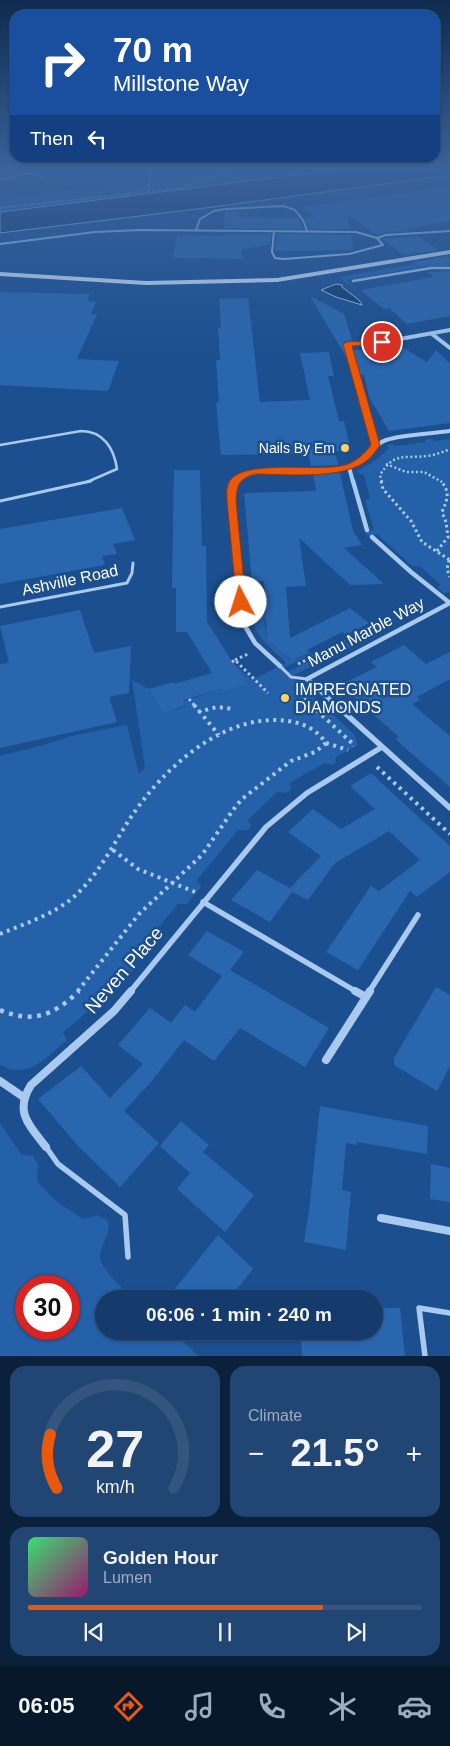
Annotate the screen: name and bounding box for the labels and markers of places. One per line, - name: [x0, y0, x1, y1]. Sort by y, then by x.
- pin: [361, 321, 403, 363]
- place label: Nails By Em: [259, 440, 335, 456]
- marker: Nails By Em: [339, 442, 351, 454]
- place label: IMPREGNATED DIAMONDS: [295, 681, 411, 716]
- marker: IMPREGNATED DIAMONDS: [279, 692, 291, 704]

